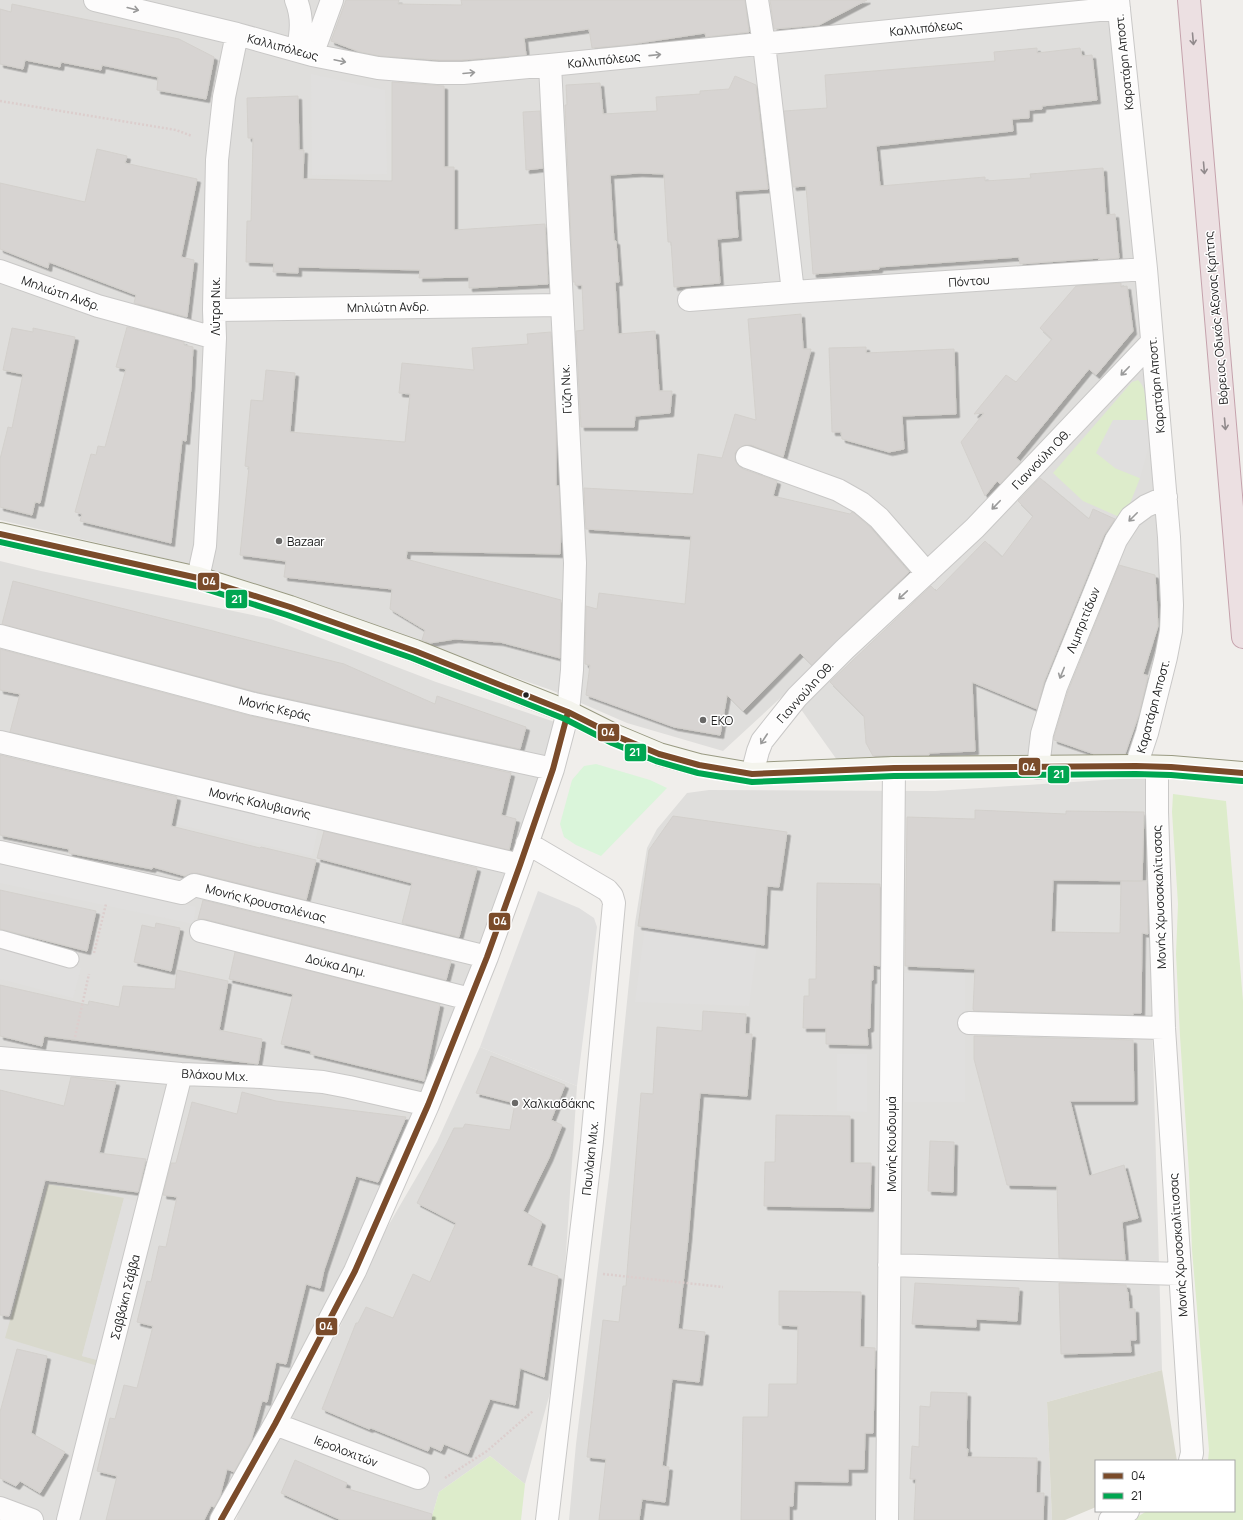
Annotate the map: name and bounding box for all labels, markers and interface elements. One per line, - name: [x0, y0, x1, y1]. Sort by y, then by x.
- one-way arrow: [126, 6, 139, 14]
- street label: Καρατάρη Αποστ.: [1110, 13, 1138, 111]
- street label: Καλλιπόλεως: [889, 16, 964, 40]
- street label: Καλλιπόλεως: [245, 29, 321, 65]
- one-way arrow: [1189, 32, 1196, 45]
- street label: Καλλιπόλεως: [567, 48, 642, 72]
- one-way arrow: [648, 51, 661, 59]
- one-way arrow: [333, 58, 346, 66]
- one-way arrow: [462, 69, 475, 76]
- one-way arrow: [1200, 161, 1207, 174]
- street label: Βόρειος Οδικός Άξονας Κρήτης: [1200, 230, 1232, 405]
- street label: Πόντου: [948, 271, 990, 291]
- street label: Μηλιώτη Ανδρ.: [19, 272, 103, 314]
- street label: Λύτρα Νικ.: [207, 277, 224, 335]
- street label: Μηλιώτη Ανδρ.: [347, 298, 429, 316]
- street label: Καρατάρη Αποστ.: [1143, 336, 1169, 434]
- street label: Γύζη Νικ.: [556, 364, 576, 414]
- one-way arrow: [1120, 366, 1129, 376]
- one-way arrow: [1221, 417, 1229, 430]
- street label: Γιαννούλη Οθ.: [1008, 425, 1074, 493]
- one-way arrow: [992, 500, 1001, 510]
- one-way arrow: [1128, 512, 1138, 522]
- place label: Bazaar: [287, 533, 325, 550]
- marker: Bazaar: [274, 536, 284, 546]
- line badge: 04: [197, 572, 220, 591]
- text: 04: [202, 573, 216, 588]
- street label: Λιμπριτίδων: [1062, 584, 1104, 656]
- line badge: 21: [225, 589, 248, 609]
- text: 21: [231, 591, 243, 606]
- one-way arrow: [897, 591, 908, 600]
- street label: Γιαννούλη Οθ.: [773, 657, 837, 727]
- street label: Καρατάρη Αποστ.: [1132, 657, 1174, 755]
- one-way arrow: [1057, 666, 1065, 678]
- unlabelled marker: [521, 690, 531, 700]
- street label: Μονής Κεράς: [237, 691, 313, 725]
- place label: EKO: [711, 712, 734, 729]
- marker: EKO: [698, 715, 708, 725]
- line badge: 04: [597, 723, 620, 742]
- text: 04: [601, 724, 615, 739]
- one-way arrow: [760, 733, 768, 744]
- line badge: 21: [624, 743, 647, 762]
- text: 21: [629, 744, 641, 759]
- line badge: 04: [1018, 757, 1041, 776]
- text: 04: [1022, 759, 1036, 774]
- line badge: 21: [1047, 765, 1070, 784]
- text: 21: [1053, 766, 1065, 781]
- street label: Μονής Καλυβιανής: [207, 783, 313, 823]
- street label: Μονής Χρυσοσκαλίτισσας: [1148, 824, 1170, 969]
- street label: Μονής Κρουσταλένιας: [204, 880, 329, 926]
- line badge: 04: [488, 912, 511, 931]
- text: 04: [493, 913, 507, 928]
- street label: Δούκα Δημ.: [304, 949, 368, 981]
- street label: Βλάχου Μιχ.: [181, 1065, 249, 1085]
- place label: Χαλκιαδάκης: [523, 1095, 595, 1112]
- street label: Μονής Κουδουμά: [883, 1096, 900, 1192]
- marker: Χαλκιαδάκης: [510, 1098, 520, 1108]
- street label: Παυλάκη Μιχ.: [578, 1120, 602, 1196]
- street label: Μονής Χρυσοσκαλίτισσας: [1164, 1172, 1192, 1317]
- street label: Σαββάκη Σάββα: [106, 1252, 144, 1342]
- line badge: 04: [315, 1317, 338, 1336]
- text: 04: [319, 1318, 333, 1333]
- street label: Ιερολοχιτών: [312, 1431, 380, 1471]
- legend: [1095, 1460, 1235, 1512]
- text: 04: [1131, 1467, 1145, 1484]
- text: 21: [1131, 1487, 1143, 1504]

